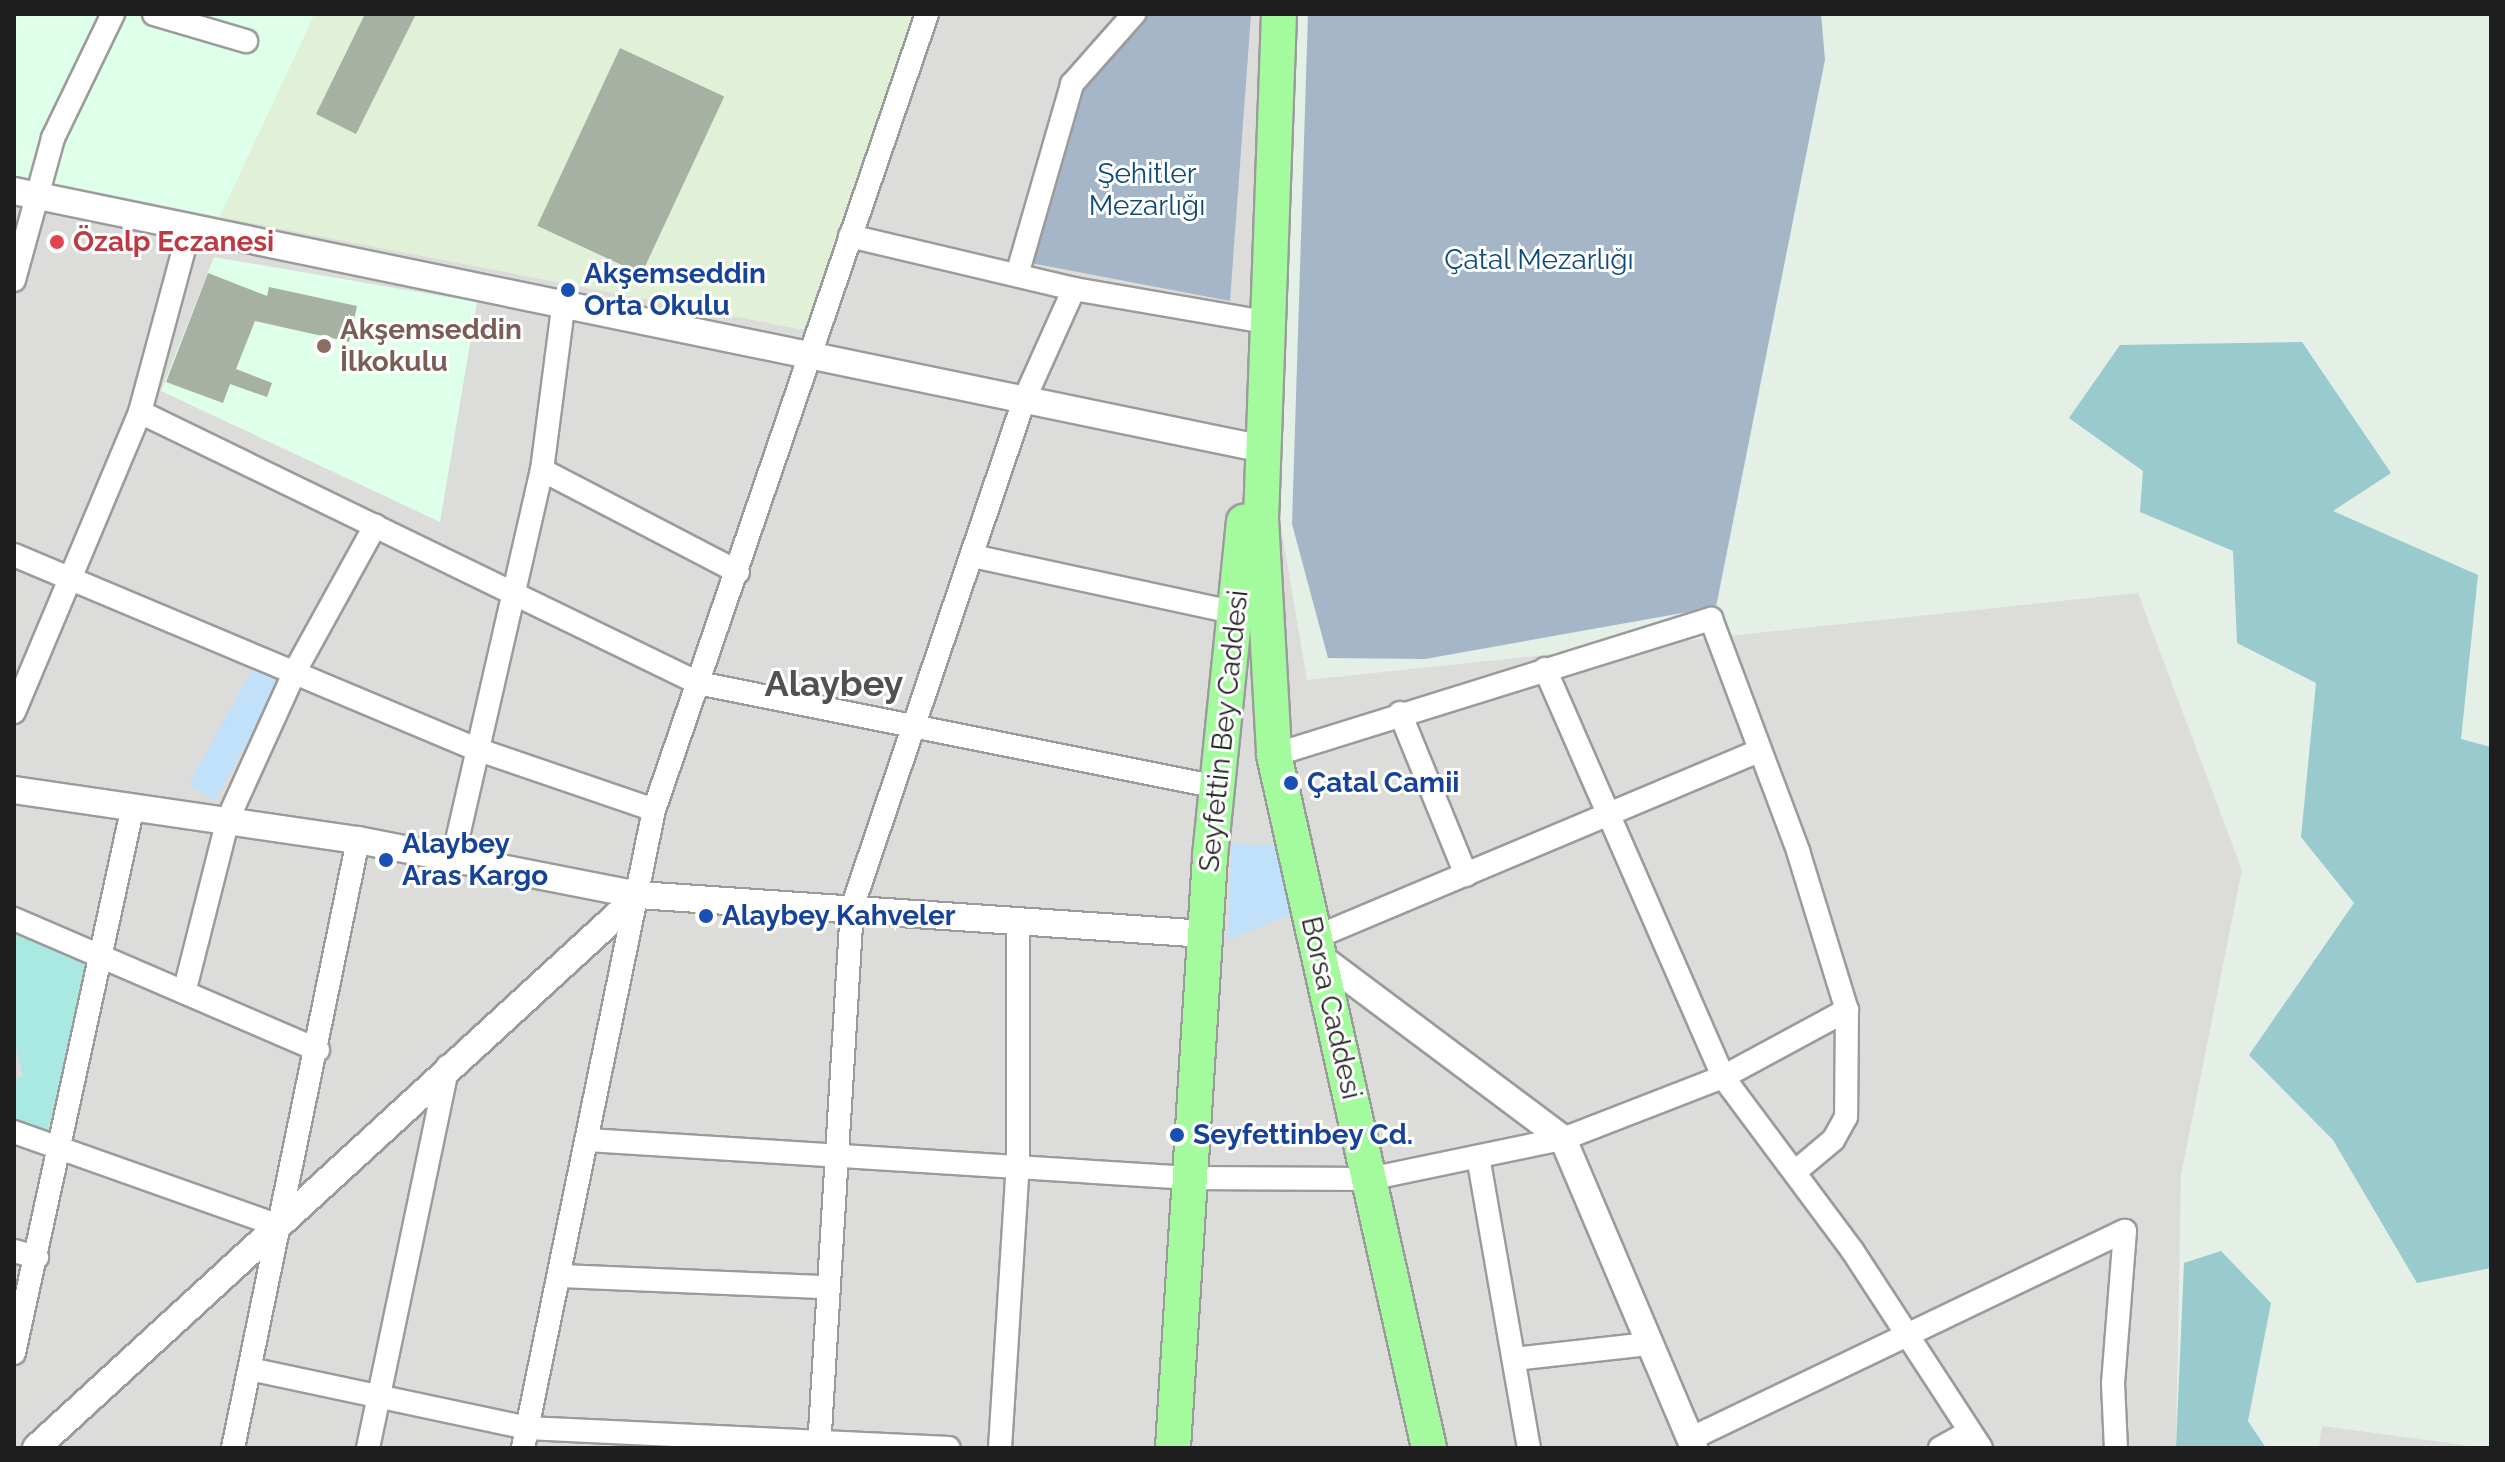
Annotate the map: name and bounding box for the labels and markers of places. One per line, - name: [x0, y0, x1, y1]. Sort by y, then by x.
- place label: Özalp Eczanesi: [73, 225, 274, 259]
- marker: Özalp Eczanesi: [48, 233, 66, 251]
- place label: Akşemseddin Orta Okulu: [584, 257, 766, 323]
- marker: Akşemseddin Orta Okulu: [559, 281, 577, 299]
- place label: Akşemseddin İlkokulu: [340, 313, 522, 379]
- marker: Akşemseddin İlkokulu: [315, 337, 333, 355]
- place label: Çatal Camii: [1307, 766, 1460, 800]
- marker: Çatal Camii: [1282, 774, 1300, 792]
- place label: Alaybey Aras Kargo: [402, 827, 548, 893]
- marker: Alaybey Aras Kargo: [377, 851, 395, 869]
- place label: Alaybey Kahveler: [722, 899, 956, 933]
- marker: Alaybey Kahveler: [697, 907, 715, 925]
- place label: Seyfettinbey Cd.: [1193, 1118, 1414, 1152]
- marker: Seyfettinbey Cd.: [1168, 1126, 1186, 1144]

